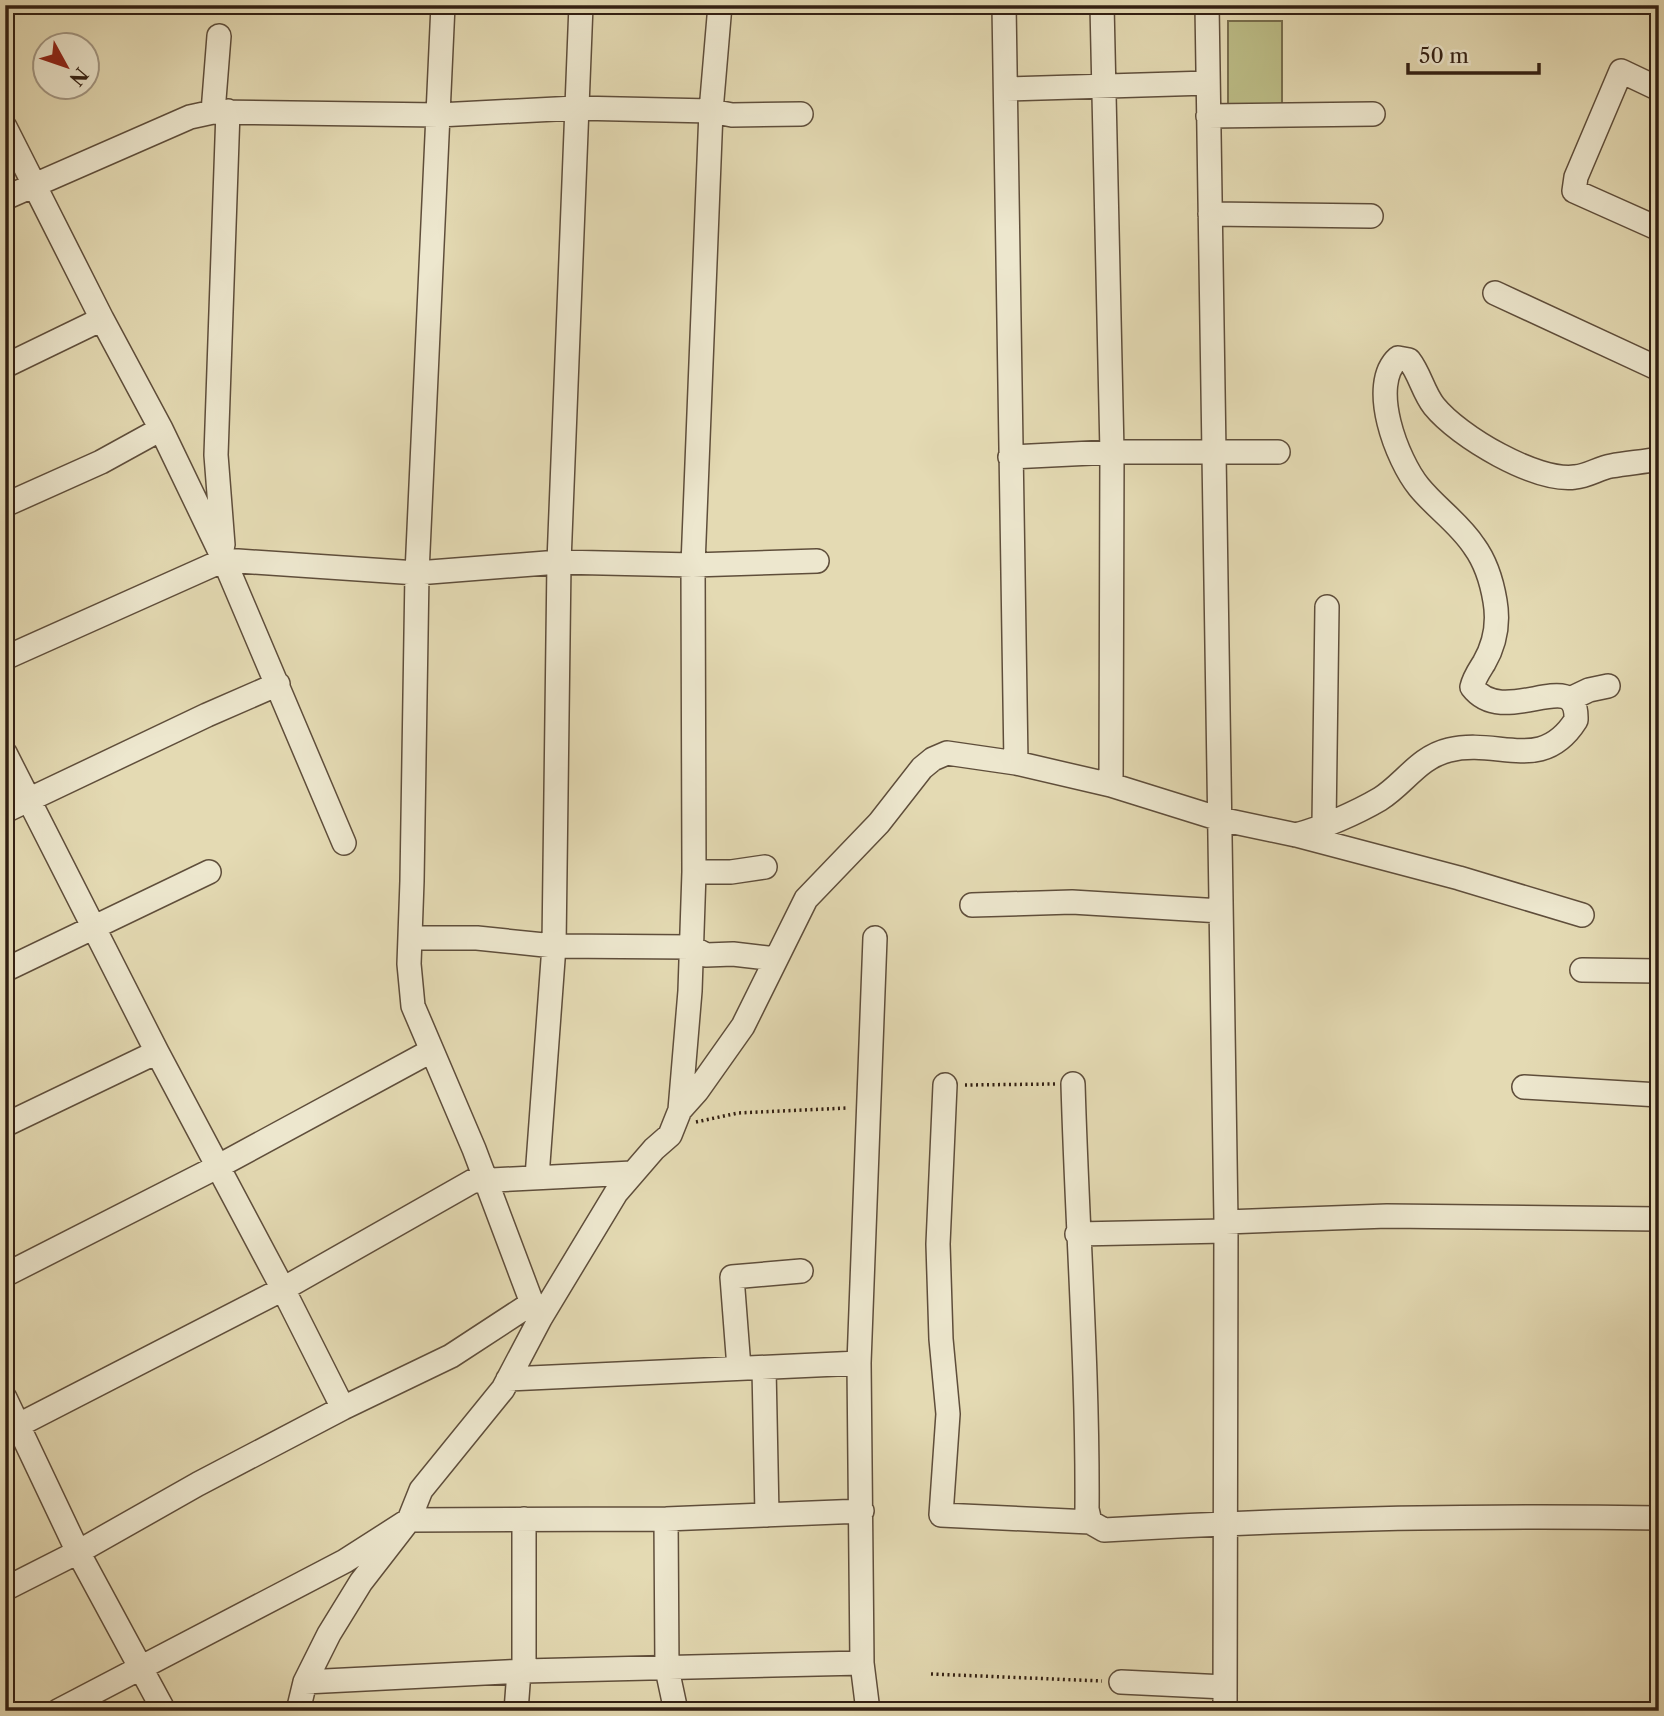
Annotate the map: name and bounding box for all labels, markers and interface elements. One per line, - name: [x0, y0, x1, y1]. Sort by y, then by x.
- north arrow: [32, 32, 102, 102]
- scale bar: [1408, 32, 1540, 76]
- text: 50 m: [1419, 43, 1469, 68]
- text: N: [65, 63, 93, 90]

